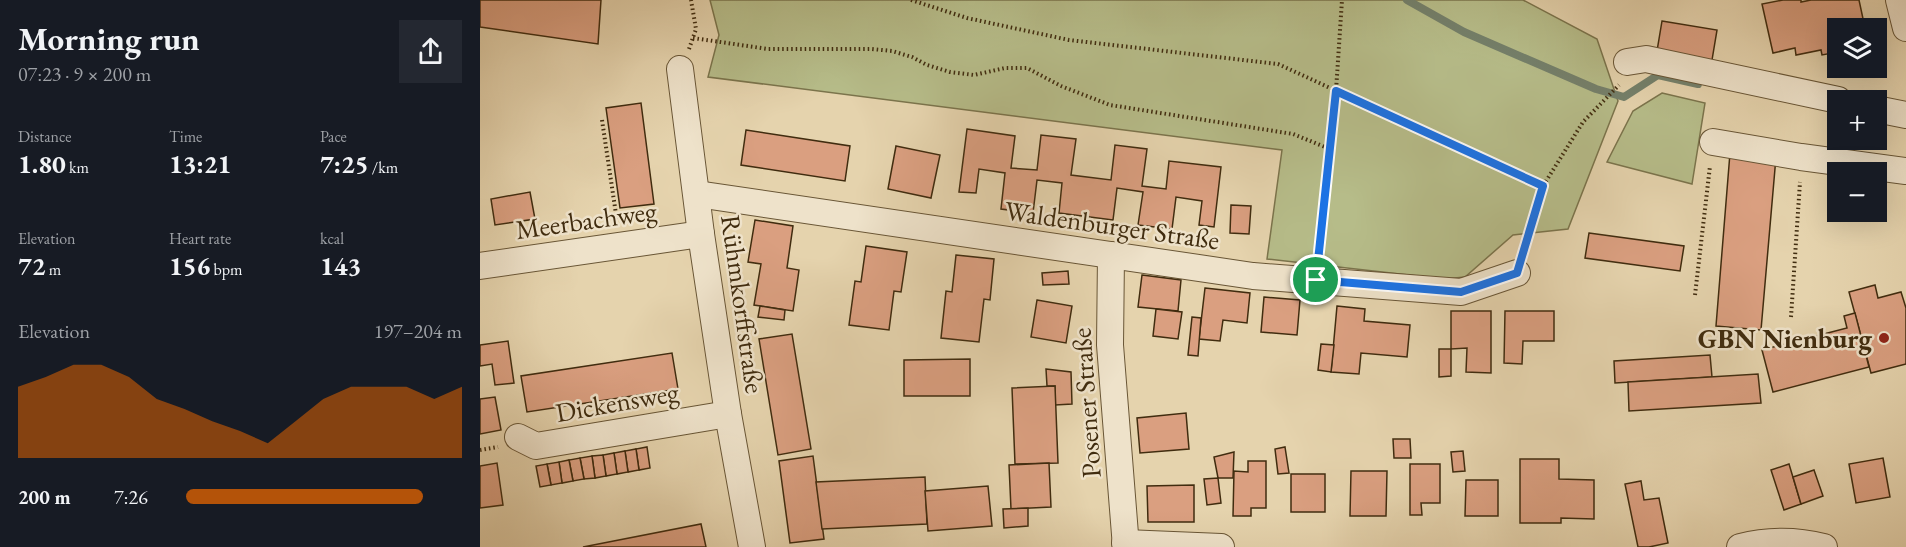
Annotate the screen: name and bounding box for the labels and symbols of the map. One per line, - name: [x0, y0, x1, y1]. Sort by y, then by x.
- street label: Meerbachweg: [513, 193, 659, 247]
- street label: Waldenburger Straße: [1002, 193, 1222, 257]
- street label: Rühmkorffstraße: [713, 212, 773, 396]
- pin: [1290, 254, 1341, 305]
- place label: GBN Nienburg: [1698, 321, 1872, 356]
- street label: Posener Straße: [1063, 327, 1109, 479]
- marker: GBN Nienburg: [1877, 331, 1891, 345]
- street label: Dickensweg: [553, 374, 681, 430]

